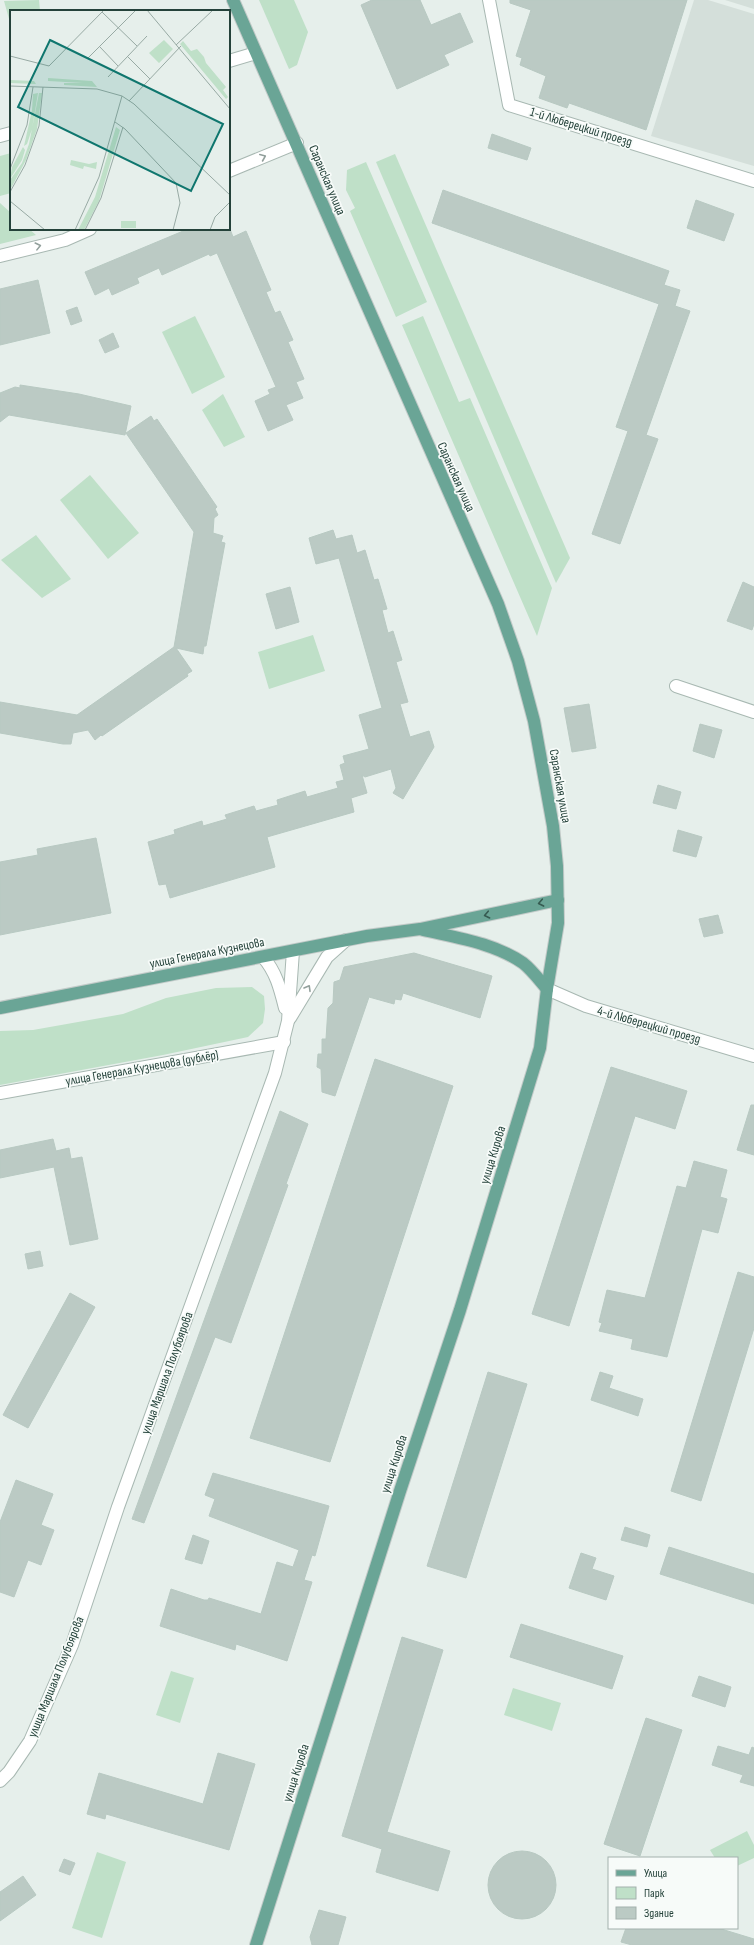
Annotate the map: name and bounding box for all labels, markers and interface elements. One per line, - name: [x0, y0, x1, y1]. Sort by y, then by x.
- inset map: [10, 10, 230, 230]
- street label: 1-й Люберецкий проезд: [528, 104, 634, 150]
- street label: Саранская улица: [305, 143, 349, 217]
- one-way arrow: [259, 154, 266, 162]
- one-way arrow: [35, 243, 41, 251]
- street label: Саранская улица: [434, 440, 478, 514]
- street label: Саранская улица: [546, 748, 574, 824]
- one-way arrow: [538, 899, 545, 907]
- one-way arrow: [484, 910, 490, 918]
- street label: улица Генерала Кузнецова: [148, 934, 266, 972]
- one-way arrow: [303, 985, 310, 992]
- street label: 4-й Люберецкий проезд: [595, 1003, 703, 1047]
- street label: улица Генерала Кузнецова (дублёр): [64, 1047, 220, 1089]
- street label: улица Кирова: [477, 1124, 509, 1186]
- street label: улица Маршала Полубоярова: [137, 1310, 197, 1436]
- street label: улица Кирова: [377, 1433, 411, 1495]
- street label: улица Маршала Полубоярова: [24, 1614, 88, 1740]
- street label: улица Кирова: [279, 1742, 313, 1804]
- legend: [608, 1857, 738, 1929]
- text: Улица: [644, 1866, 668, 1881]
- text: Парк: [644, 1886, 665, 1901]
- text: Здание: [644, 1906, 674, 1921]

